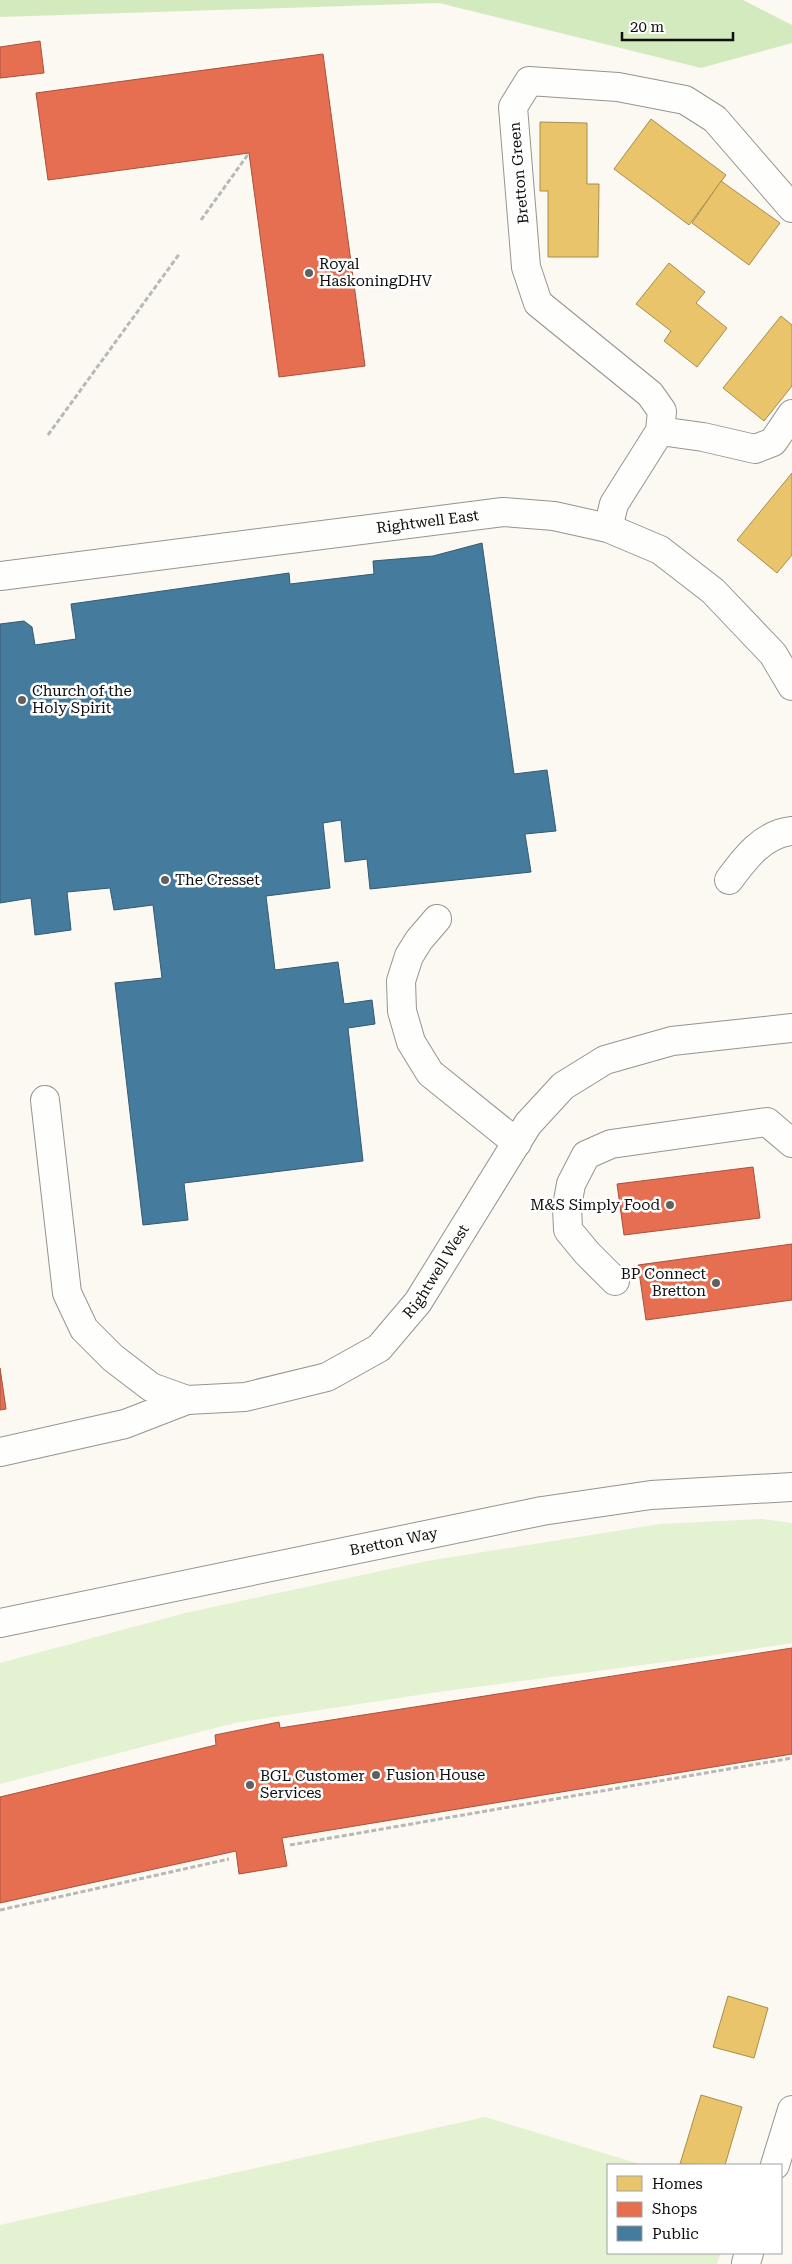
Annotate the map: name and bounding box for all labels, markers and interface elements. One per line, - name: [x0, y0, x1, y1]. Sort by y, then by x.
- scale bar: [622, 10, 733, 42]
- text: 20 m: [630, 18, 665, 36]
- street label: Bretton Green: [506, 121, 532, 225]
- place label: Royal HaskoningDHV: [319, 255, 433, 290]
- marker: Royal HaskoningDHV: [303, 267, 315, 279]
- street label: Rightwell East: [375, 506, 480, 537]
- place label: Church of the Holy Spirit: [32, 682, 132, 717]
- marker: Church of the Holy Spirit: [16, 694, 28, 706]
- place label: The Cresset: [175, 871, 260, 889]
- marker: The Cresset: [159, 874, 171, 886]
- place label: M&S Simply Food: [530, 1196, 660, 1214]
- marker: M&S Simply Food: [664, 1199, 676, 1211]
- street label: Rightwell West: [399, 1221, 473, 1322]
- place label: BP Connect Bretton: [621, 1265, 706, 1300]
- marker: BP Connect Bretton: [710, 1277, 722, 1289]
- street label: Bretton Way: [348, 1524, 439, 1560]
- place label: Fusion House: [386, 1766, 485, 1784]
- place label: BGL Customer Services: [260, 1767, 365, 1802]
- marker: Fusion House: [370, 1769, 382, 1781]
- marker: BGL Customer Services: [244, 1779, 256, 1791]
- legend: [607, 2164, 782, 2254]
- text: Homes: [652, 2175, 703, 2193]
- text: Shops: [652, 2200, 697, 2218]
- text: Public: [652, 2225, 699, 2243]

